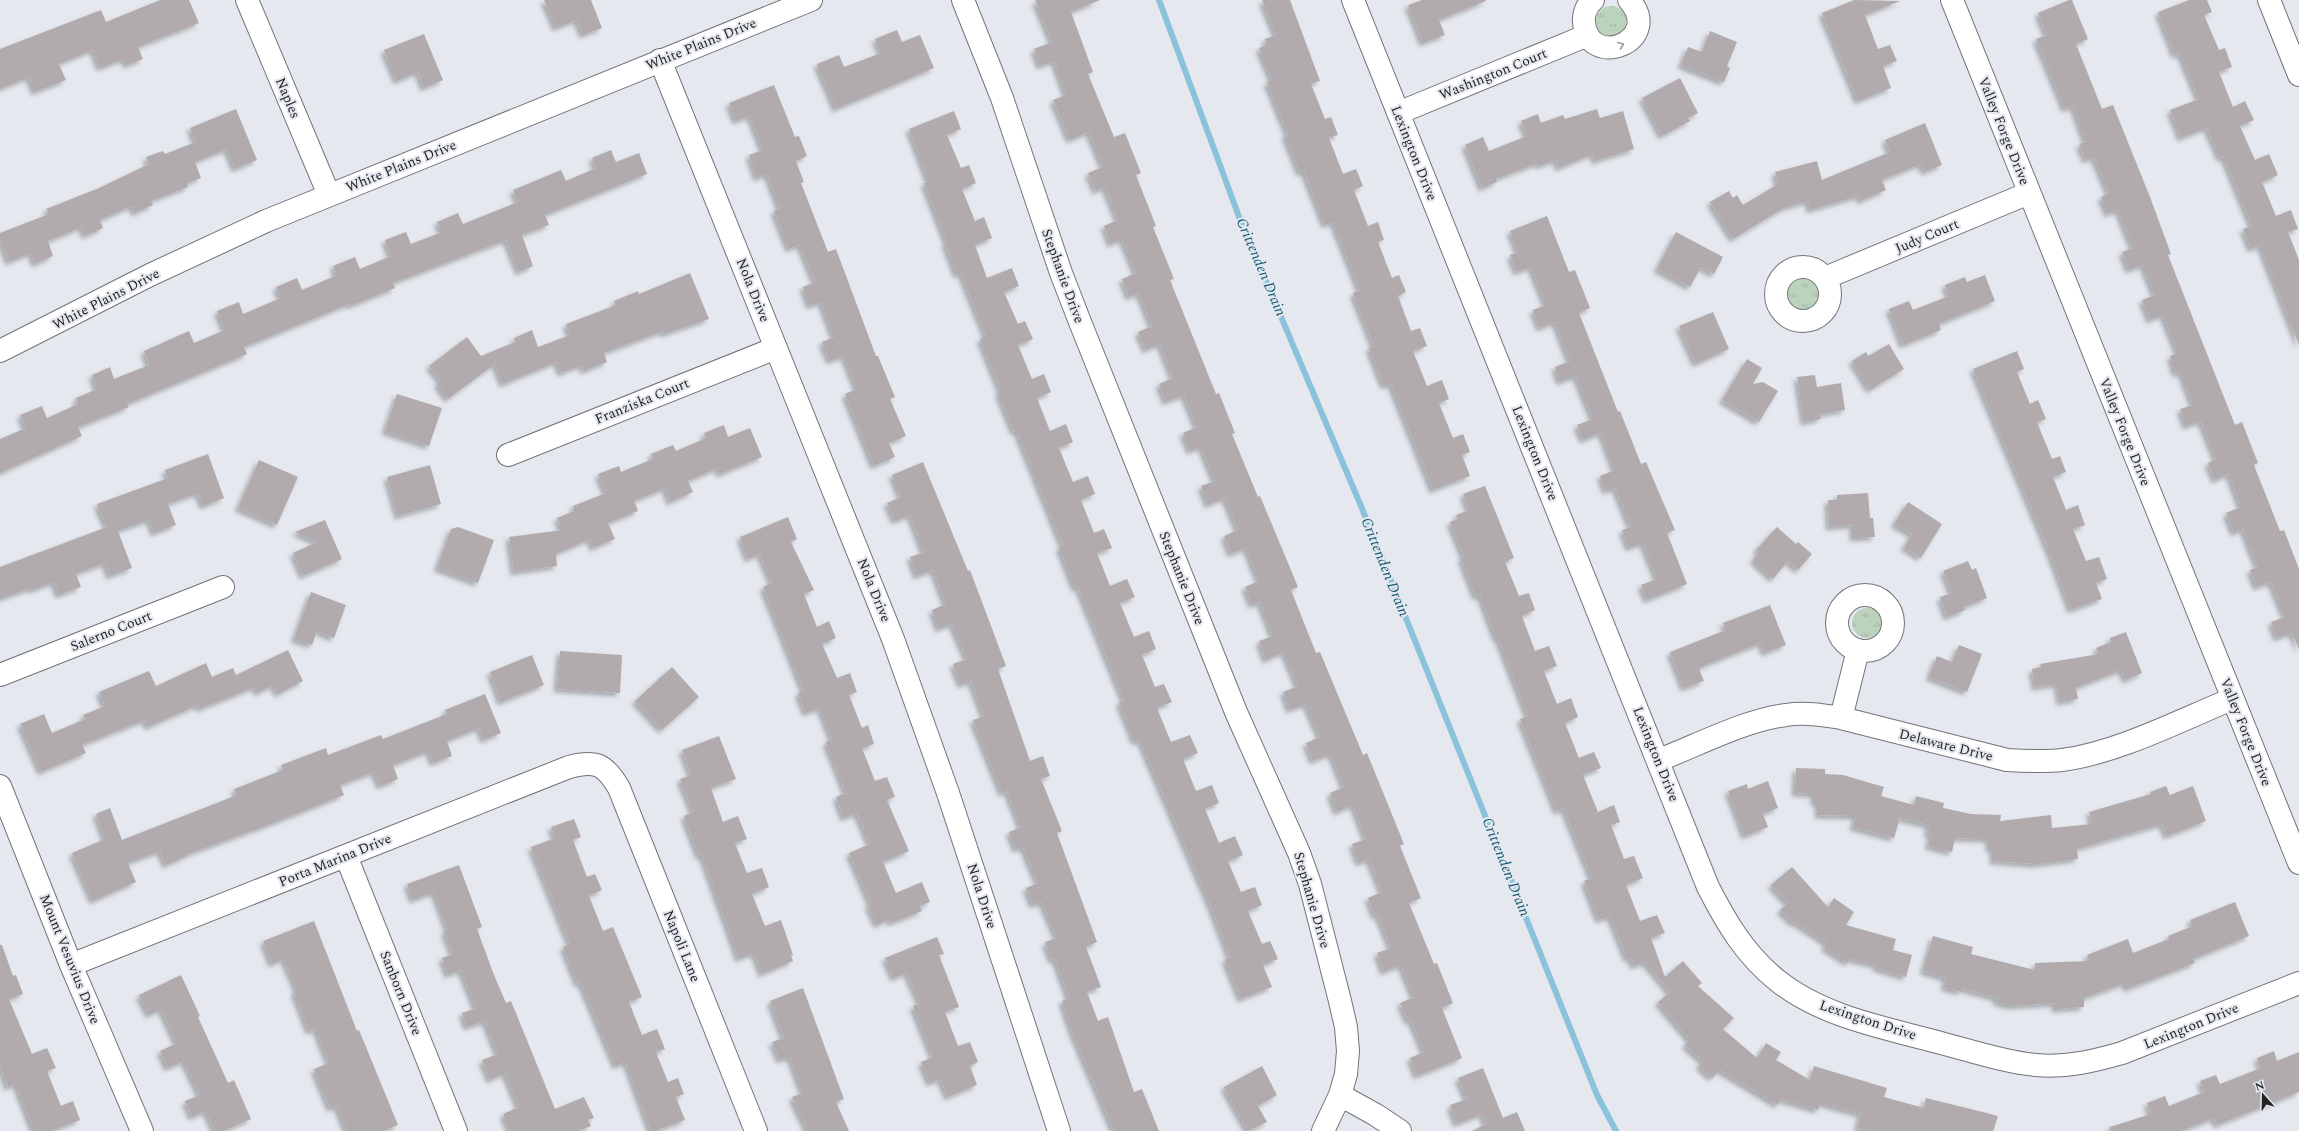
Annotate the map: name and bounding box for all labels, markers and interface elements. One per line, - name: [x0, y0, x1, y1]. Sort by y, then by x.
- street label: White Plains Drive: [643, 12, 760, 76]
- one-way arrow: [1618, 41, 1625, 49]
- street label: Washington Court: [1436, 43, 1550, 105]
- street label: Naples: [270, 74, 306, 122]
- street label: Valley Forge Drive: [1973, 74, 2035, 188]
- street label: Lexington Drive: [1385, 102, 1443, 204]
- street label: White Plains Drive: [343, 134, 460, 198]
- street label: Judy Court: [1892, 213, 1962, 259]
- water label: Crittenden Drain: [1230, 214, 1292, 320]
- street label: Stephanie Drive: [1036, 226, 1090, 326]
- street label: Nola Drive: [731, 255, 775, 325]
- street label: White Plains Drive: [49, 263, 163, 335]
- street label: Franziska Court: [592, 373, 692, 429]
- street label: Valley Forge Drive: [2094, 375, 2156, 489]
- street label: Lexington Drive: [1506, 402, 1564, 504]
- water label: Crittenden Drain: [1355, 514, 1415, 620]
- street label: Stephanie Drive: [1154, 528, 1210, 628]
- street label: Nola Drive: [852, 555, 896, 625]
- street label: Salerno Court: [67, 605, 155, 657]
- street label: Valley Forge Drive: [2215, 675, 2277, 789]
- street label: Lexington Drive: [1627, 703, 1685, 805]
- street label: Delaware Drive: [1897, 723, 1995, 767]
- water label: Crittenden Drain: [1476, 814, 1536, 920]
- street label: Porta Marina Drive: [275, 828, 395, 892]
- street label: Stephanie Drive: [1288, 849, 1336, 951]
- street label: Nola Drive: [962, 861, 1002, 932]
- street label: Mount Vesuvius Drive: [34, 891, 106, 1027]
- street label: Napoli Lane: [658, 907, 706, 985]
- street label: Sanborn Drive: [374, 948, 428, 1039]
- street label: Lexington Drive: [1817, 994, 1919, 1046]
- street label: Lexington Drive: [2140, 997, 2242, 1055]
- north arrow: [2243, 1075, 2283, 1115]
- text: N: [2253, 1077, 2267, 1096]

